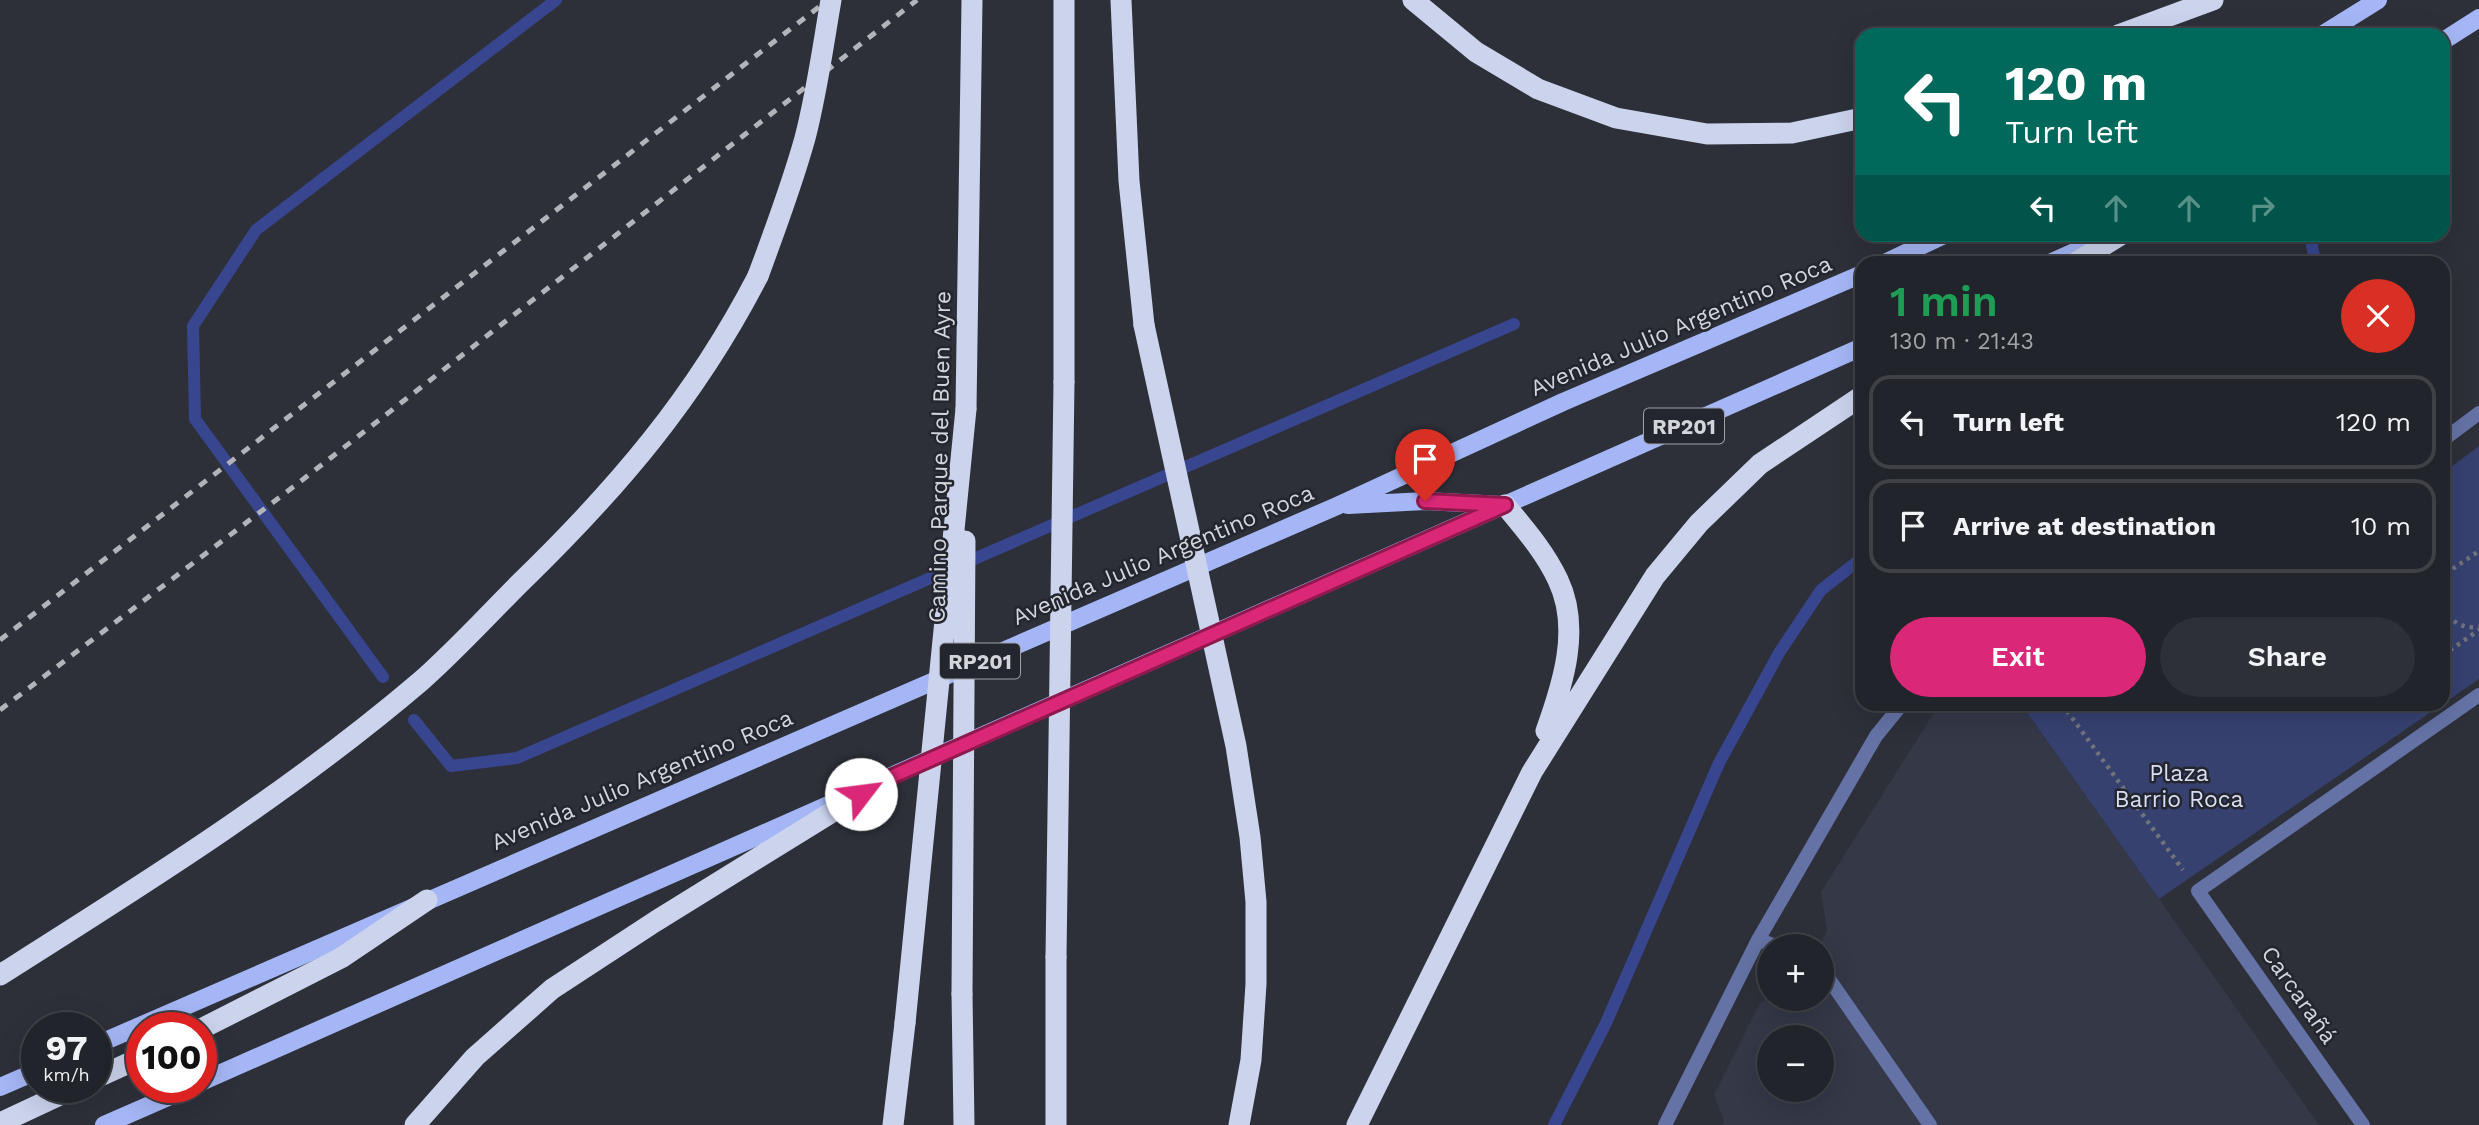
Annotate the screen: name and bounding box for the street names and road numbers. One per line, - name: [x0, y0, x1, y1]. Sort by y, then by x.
- street label: Avenida Julio Argentino Roca: [1526, 250, 1836, 402]
- street label: Camino Parque del Buen Ayre: [924, 291, 956, 623]
- road number: RP201: [1644, 408, 1724, 444]
- street label: Avenida Julio Argentino Roca: [1008, 479, 1318, 631]
- road number: RP201: [940, 644, 1020, 678]
- street label: Avenida Julio Argentino Roca: [487, 704, 797, 856]
- street label: Carcarañá: [2256, 941, 2342, 1049]

